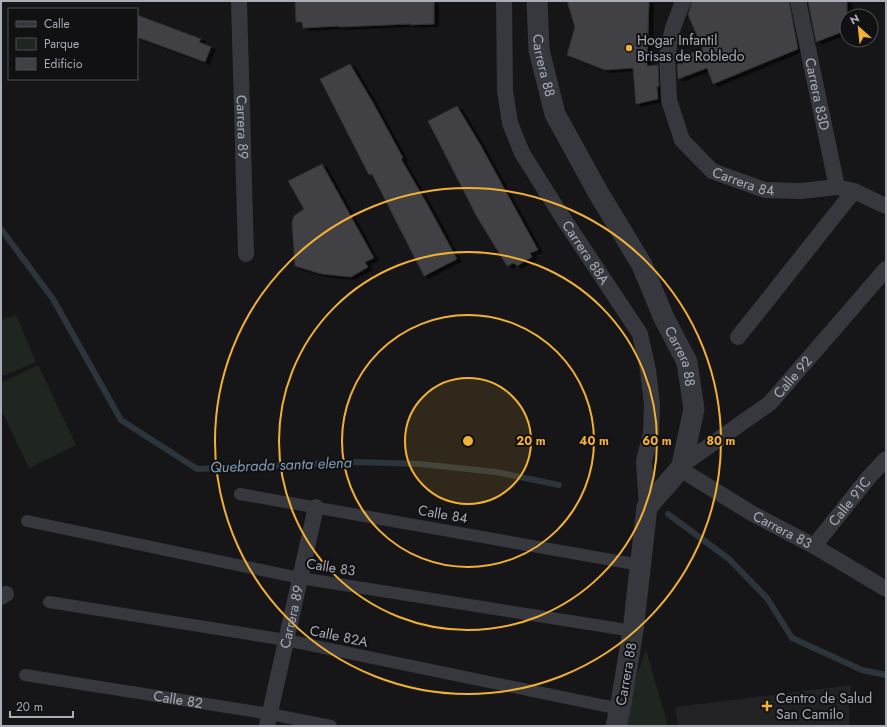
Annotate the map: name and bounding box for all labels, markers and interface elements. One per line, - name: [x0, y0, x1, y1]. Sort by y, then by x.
- legend: [8, 8, 138, 80]
- north arrow: [839, 8, 879, 48]
- text: N: [847, 10, 862, 28]
- text: Calle: [44, 15, 70, 33]
- place label: Hogar Infantil Brisas de Robledo: [637, 30, 745, 66]
- street label: Carrera 88: [528, 34, 560, 99]
- text: Parque: [44, 35, 79, 53]
- marker: Hogar Infantil Brisas de Robledo: [624, 43, 634, 53]
- text: Edificio: [44, 55, 83, 73]
- street label: Carrera 83D: [800, 56, 835, 132]
- street label: Carrera 89: [232, 94, 253, 159]
- street label: Carrera 84: [710, 162, 775, 200]
- street label: Carrera 88A: [557, 217, 615, 289]
- street label: Carrera 88: [660, 322, 701, 388]
- street label: Calle 92: [768, 351, 817, 403]
- text: 20 m: [516, 432, 546, 450]
- text: 40 m: [579, 432, 609, 450]
- text: 60 m: [642, 432, 672, 450]
- text: 80 m: [707, 432, 736, 450]
- centre of rings: [461, 434, 475, 448]
- water label: Quebrada santa elena: [210, 452, 353, 478]
- street label: Calle 91C: [824, 472, 875, 530]
- street label: Calle 84: [417, 500, 469, 528]
- street label: Carrera 83: [749, 506, 816, 553]
- street label: Calle 83: [305, 553, 357, 581]
- street label: Carrera 89: [275, 583, 308, 650]
- street label: Calle 82A: [308, 620, 371, 652]
- street label: Carrera 88: [611, 641, 641, 707]
- street label: Calle 82: [152, 686, 204, 713]
- place label: Centro de Salud San Camilo: [776, 688, 872, 724]
- scale bar: [10, 693, 73, 719]
- text: 20 m: [16, 698, 43, 716]
- marker: Centro de Salud San Camilo: [761, 700, 773, 712]

